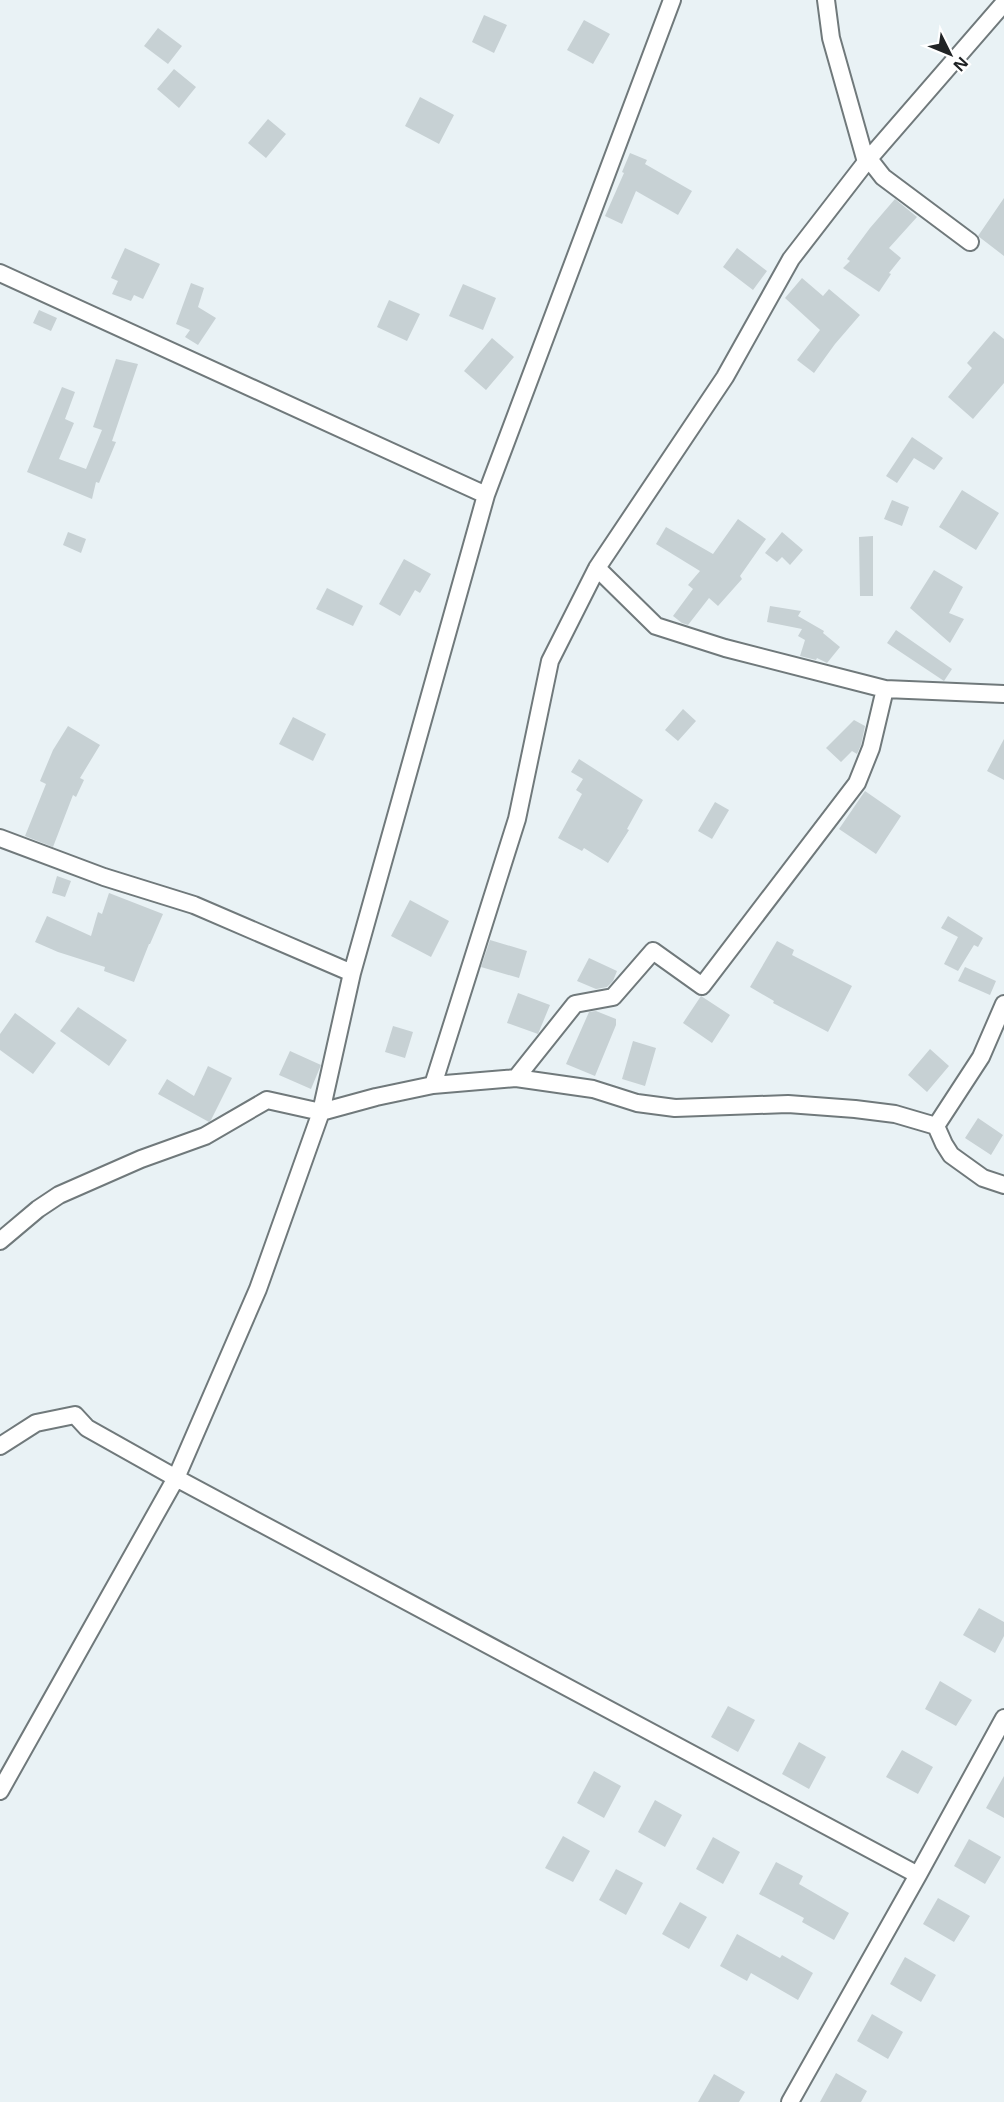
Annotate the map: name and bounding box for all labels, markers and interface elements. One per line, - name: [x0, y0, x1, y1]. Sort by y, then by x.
- north arrow: [920, 24, 980, 84]
- text: N: [948, 52, 973, 76]

